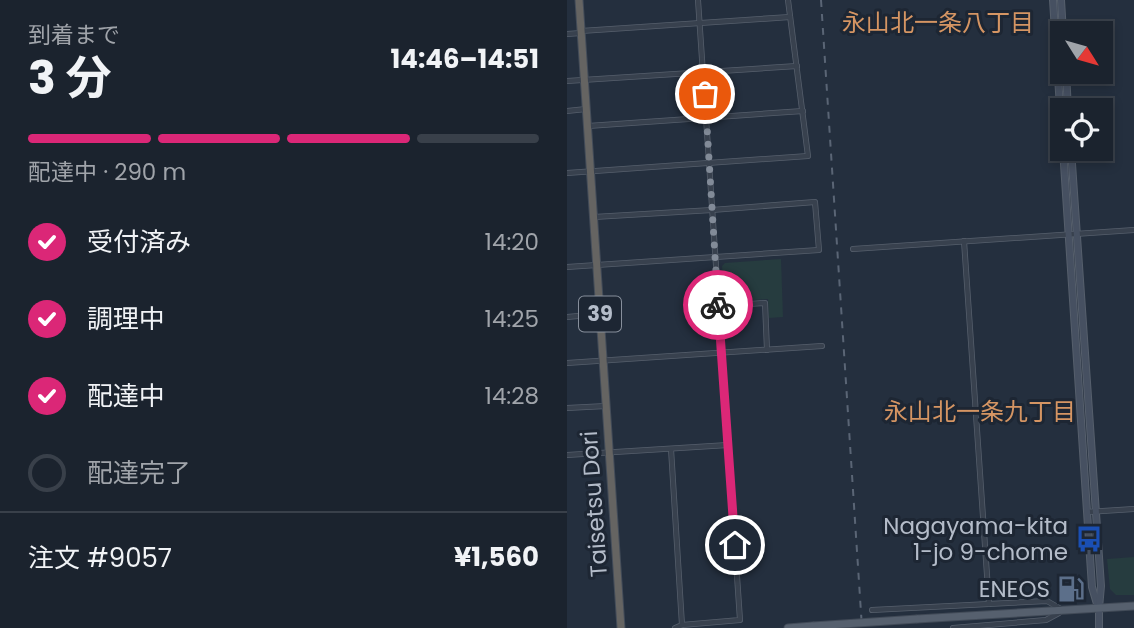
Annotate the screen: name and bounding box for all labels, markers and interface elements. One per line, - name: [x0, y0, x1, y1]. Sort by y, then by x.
- district label: 永山北一条八丁目: [842, 6, 1034, 39]
- text: 到着まで: [28, 19, 120, 51]
- north arrow: [1050, 21, 1113, 84]
- map controls: [1050, 21, 1113, 161]
- text: 14:46–14:51: [391, 41, 539, 77]
- text: 3 分: [28, 46, 112, 110]
- pin: [675, 64, 735, 124]
- icon: bag: [686, 75, 724, 113]
- button: locate: [1050, 98, 1113, 161]
- text: 配達中 · 290 m: [28, 156, 186, 188]
- icon: check: [28, 223, 66, 261]
- text: 受付済み: [87, 224, 191, 260]
- text: 14:20: [485, 226, 539, 258]
- courier: [683, 270, 753, 340]
- icon: bike: [699, 286, 737, 324]
- road number: 39: [579, 296, 621, 332]
- icon: check: [28, 300, 66, 338]
- text: 調理中: [87, 301, 165, 337]
- text: 14:25: [485, 303, 539, 335]
- icon: check: [28, 377, 66, 415]
- text: 配達中: [87, 378, 165, 414]
- text: 14:28: [485, 380, 539, 412]
- district label: 永山北一条九丁目: [884, 395, 1076, 428]
- street label: Taisetsu Dori: [573, 430, 615, 578]
- text: 配達完了: [87, 455, 191, 491]
- place label: Nagayama-kita 1-jo 9-chome: [883, 510, 1068, 568]
- pin: [705, 515, 765, 575]
- bus stop icon: Nagayama-kita 1-jo 9-chome: [1074, 524, 1104, 554]
- icon: home: [716, 526, 754, 564]
- text: ¥1,560: [454, 539, 539, 575]
- text: 注文 #9057: [28, 540, 172, 576]
- place label: ENEOS: [979, 573, 1050, 605]
- fuel station icon: ENEOS: [1056, 574, 1086, 604]

